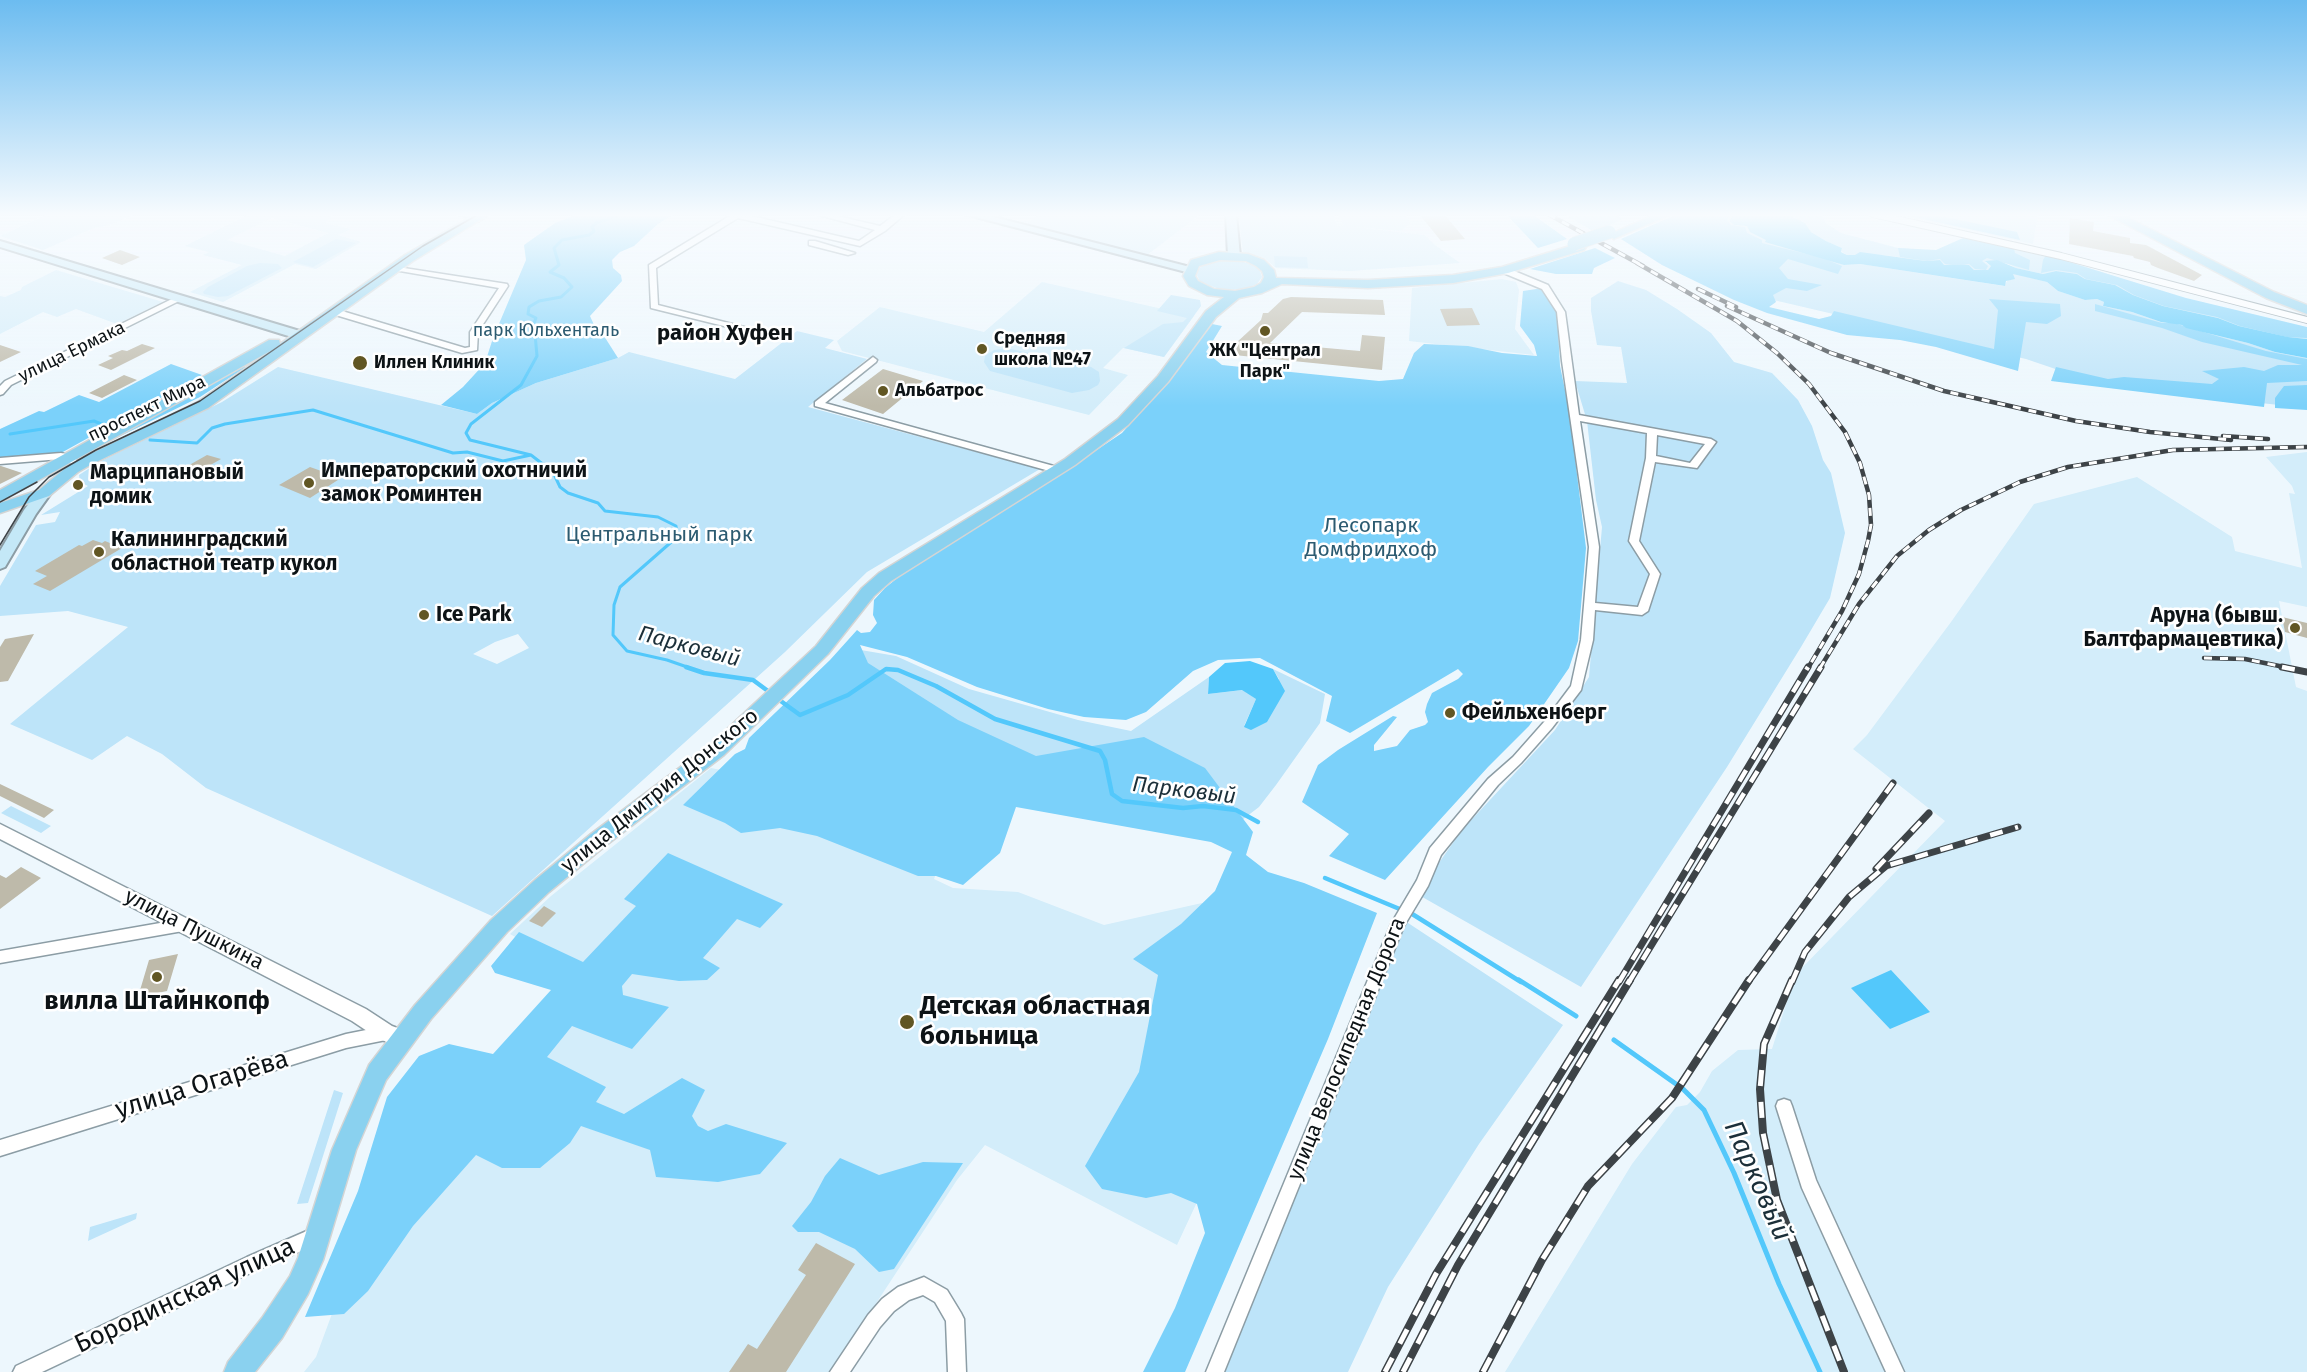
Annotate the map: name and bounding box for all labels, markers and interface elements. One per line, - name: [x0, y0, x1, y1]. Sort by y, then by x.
- street label: улица Ермака: [15, 317, 129, 387]
- park label: парк Юльхенталь: [473, 320, 619, 342]
- district label: район Хуфен: [657, 321, 793, 347]
- marker: ЖК "Централ Парк": [1258, 324, 1272, 338]
- place label: Средняя школа №47: [994, 328, 1091, 370]
- place label: ЖК "Централ Парк": [1209, 340, 1321, 382]
- marker: Средняя школа №47: [975, 342, 989, 356]
- place label: Иллен Клиник: [374, 352, 494, 374]
- marker: Иллен Клиник: [351, 354, 369, 372]
- street label: проспект Мира: [85, 371, 209, 447]
- place label: Альбатрос: [895, 380, 983, 402]
- marker: Альбатрос: [876, 384, 890, 398]
- place label: Императорский охотничий замок Роминтен: [321, 458, 587, 508]
- place label: Марципановый домик: [90, 460, 244, 510]
- marker: Императорский охотничий замок Роминтен: [302, 476, 316, 490]
- marker: Марципановый домик: [71, 478, 85, 492]
- park label: Лесопарк Домфридхоф: [1305, 513, 1437, 563]
- park label: Центральный парк: [565, 522, 753, 548]
- place label: Калининградский областной театр кукол: [111, 527, 337, 577]
- marker: Калининградский областной театр кукол: [92, 545, 106, 559]
- place label: Ice Park: [436, 602, 511, 628]
- place label: Аруна (бывш. Балтфармацевтика): [2084, 603, 2283, 653]
- marker: Ice Park: [417, 608, 431, 622]
- water label: Парковый: [635, 621, 743, 673]
- marker: Аруна (бывш. Балтфармацевтика): [2288, 621, 2302, 635]
- place label: Фейльхенберг: [1462, 700, 1606, 726]
- street label: улица Дмитрия Донского: [556, 704, 764, 878]
- marker: Фейльхенберг: [1443, 706, 1457, 720]
- water label: Парковый: [1131, 772, 1237, 810]
- street label: улица Пушкина: [120, 884, 268, 976]
- street label: улица Велосипедная Дорога: [1283, 914, 1411, 1184]
- marker: вилла Штайнкопф: [150, 970, 164, 984]
- place label: вилла Штайнкопф: [44, 986, 270, 1018]
- place label: Детская областная больница: [920, 991, 1150, 1052]
- marker: Детская областная больница: [898, 1013, 916, 1031]
- street label: улица Огарёва: [111, 1044, 293, 1126]
- water label: Парковый: [1716, 1116, 1798, 1246]
- street label: Бородинская улица: [70, 1231, 300, 1361]

